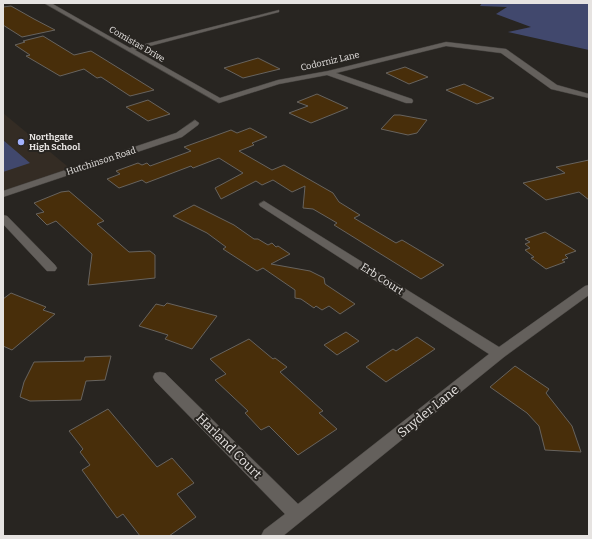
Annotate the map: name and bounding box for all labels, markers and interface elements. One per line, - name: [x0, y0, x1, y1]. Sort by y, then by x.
- street label: Comistas Drive: [107, 24, 167, 64]
- street label: Codorniz Lane: [300, 49, 360, 73]
- place label: Northgate High School: [29, 132, 80, 152]
- marker: Northgate High School: [16, 137, 26, 147]
- street label: Hutchinson Road: [65, 145, 138, 177]
- street label: Erb Court: [358, 260, 406, 298]
- street label: Snyder Lane: [394, 382, 462, 440]
- street label: Harland Court: [193, 410, 265, 482]

